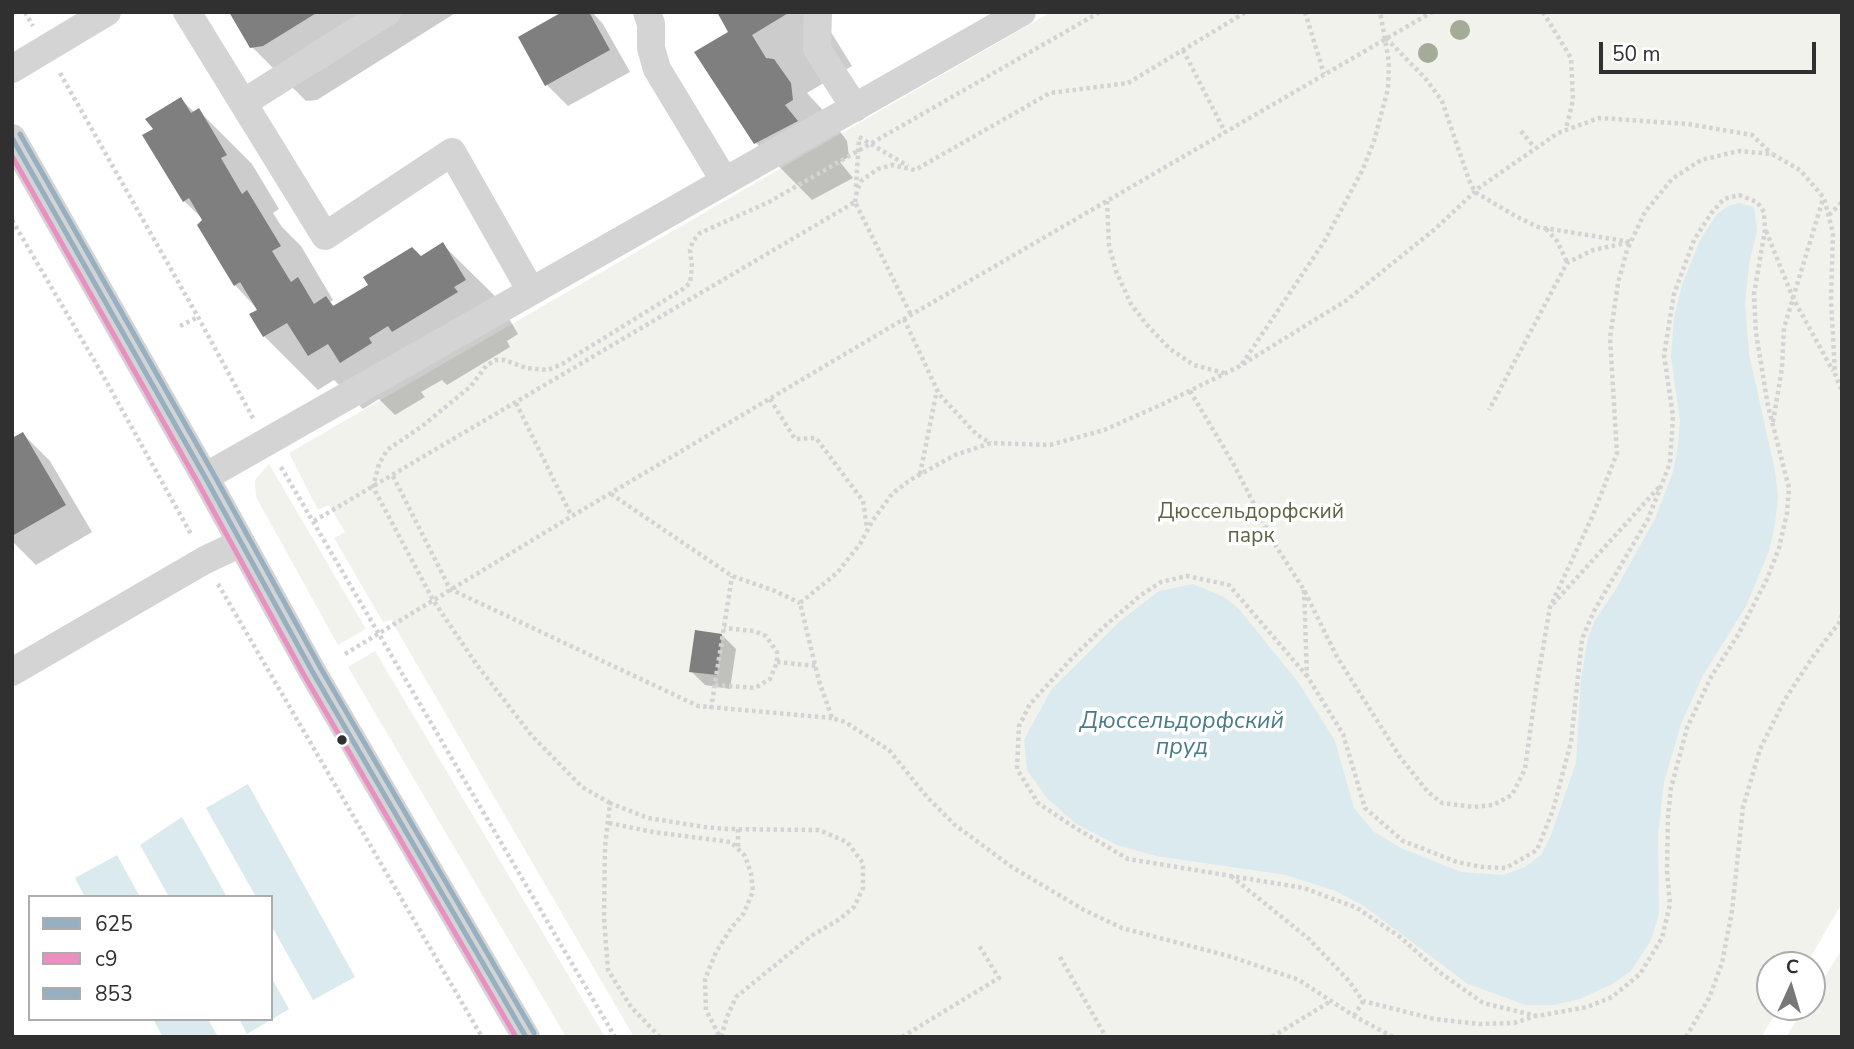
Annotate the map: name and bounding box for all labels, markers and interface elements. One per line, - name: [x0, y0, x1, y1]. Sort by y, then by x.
- scale bar: [1602, 28, 1819, 72]
- text: 50 m: [1612, 40, 1661, 68]
- park label: Дюссельдорфский парк: [1158, 500, 1344, 550]
- water label: Дюссельдорфский пруд: [1080, 708, 1284, 762]
- unlabelled marker: [335, 733, 349, 747]
- legend: [28, 895, 273, 1021]
- text: 625: [95, 910, 133, 938]
- text: с9: [95, 945, 118, 973]
- north arrow: [1756, 951, 1826, 1021]
- text: С: [1785, 954, 1800, 980]
- text: 853: [95, 980, 133, 1008]

